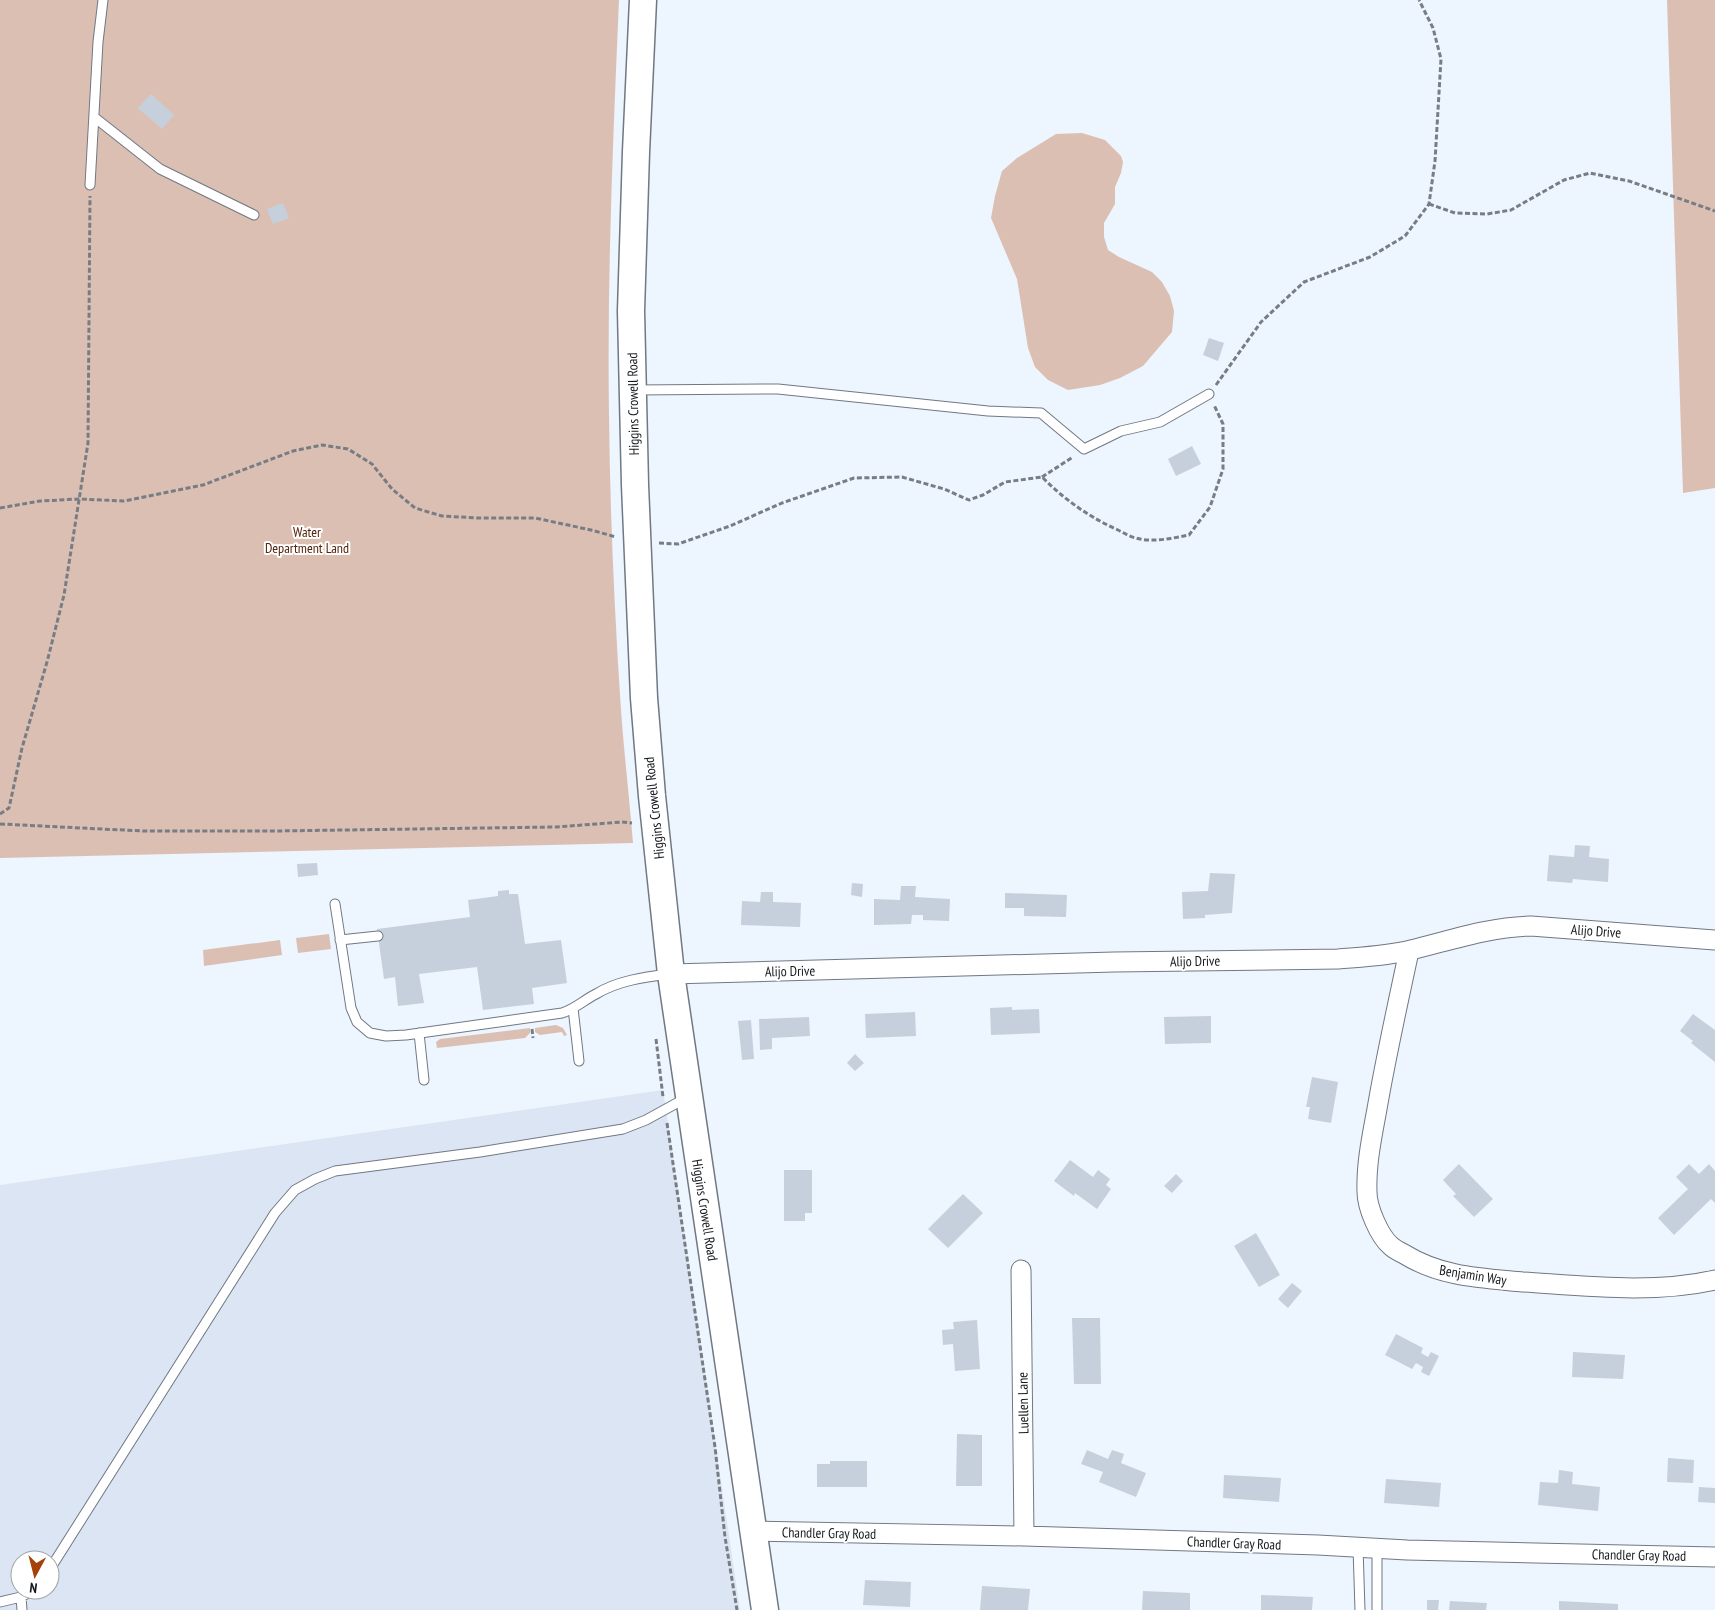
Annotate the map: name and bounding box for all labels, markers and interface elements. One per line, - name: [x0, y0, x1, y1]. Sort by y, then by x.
- street label: Higgins Crowell Road: [623, 352, 643, 456]
- park label: Water Department Land: [265, 523, 349, 557]
- street label: Higgins Crowell Road: [640, 756, 668, 860]
- street label: Alijo Drive: [1570, 920, 1622, 942]
- street label: Alijo Drive: [1170, 952, 1221, 970]
- street label: Alijo Drive: [765, 962, 816, 980]
- street label: Higgins Crowell Road: [688, 1158, 722, 1262]
- street label: Benjamin Way: [1438, 1261, 1509, 1289]
- street label: Luellen Lane: [1013, 1372, 1033, 1434]
- street label: Chandler Gray Road: [782, 1523, 876, 1543]
- street label: Chandler Gray Road: [1187, 1532, 1281, 1554]
- street label: Chandler Gray Road: [1592, 1545, 1686, 1565]
- north arrow: [10, 1550, 60, 1600]
- text: N: [29, 1579, 38, 1597]

